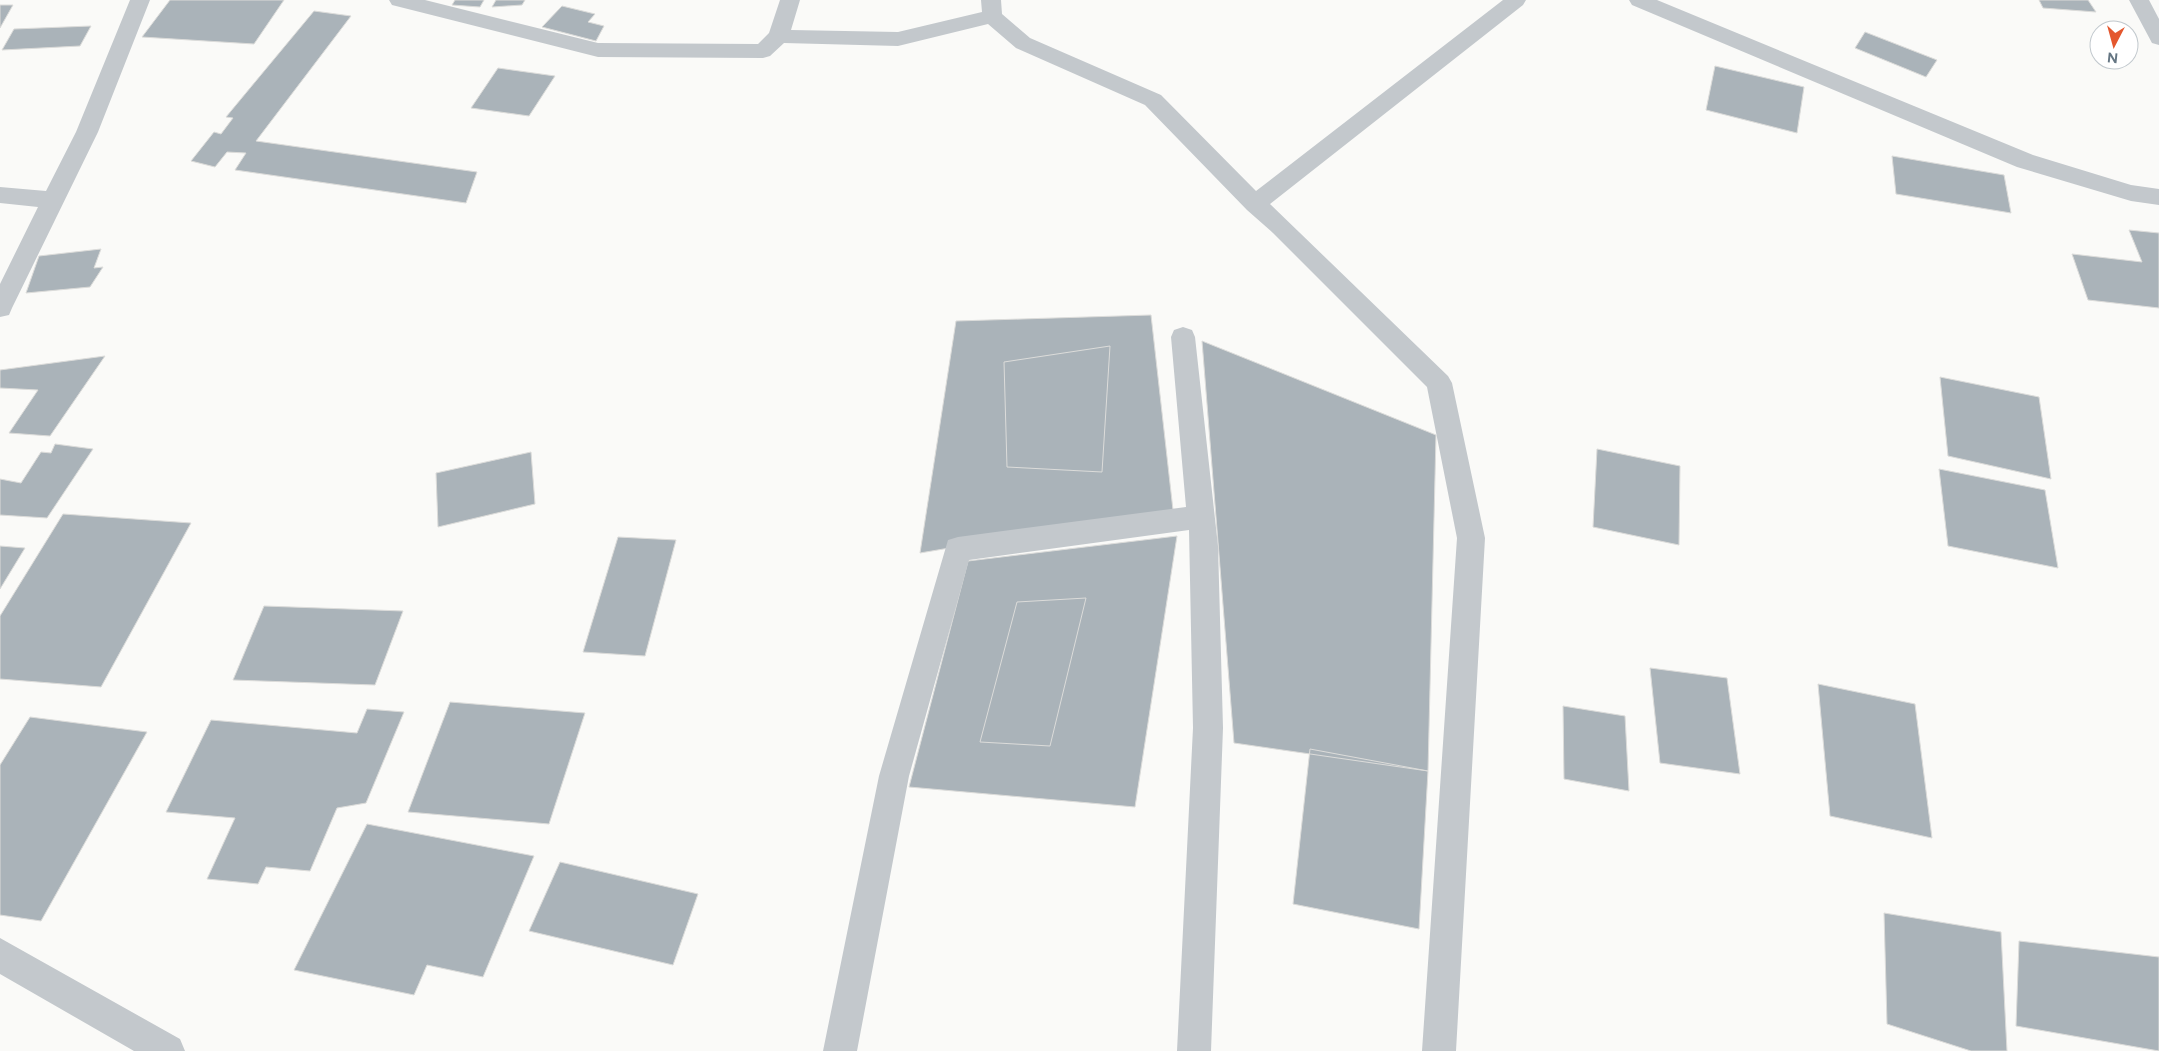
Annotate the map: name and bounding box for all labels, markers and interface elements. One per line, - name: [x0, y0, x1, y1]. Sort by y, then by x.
- north arrow: [2089, 20, 2139, 70]
- text: N: [2106, 48, 2119, 66]

